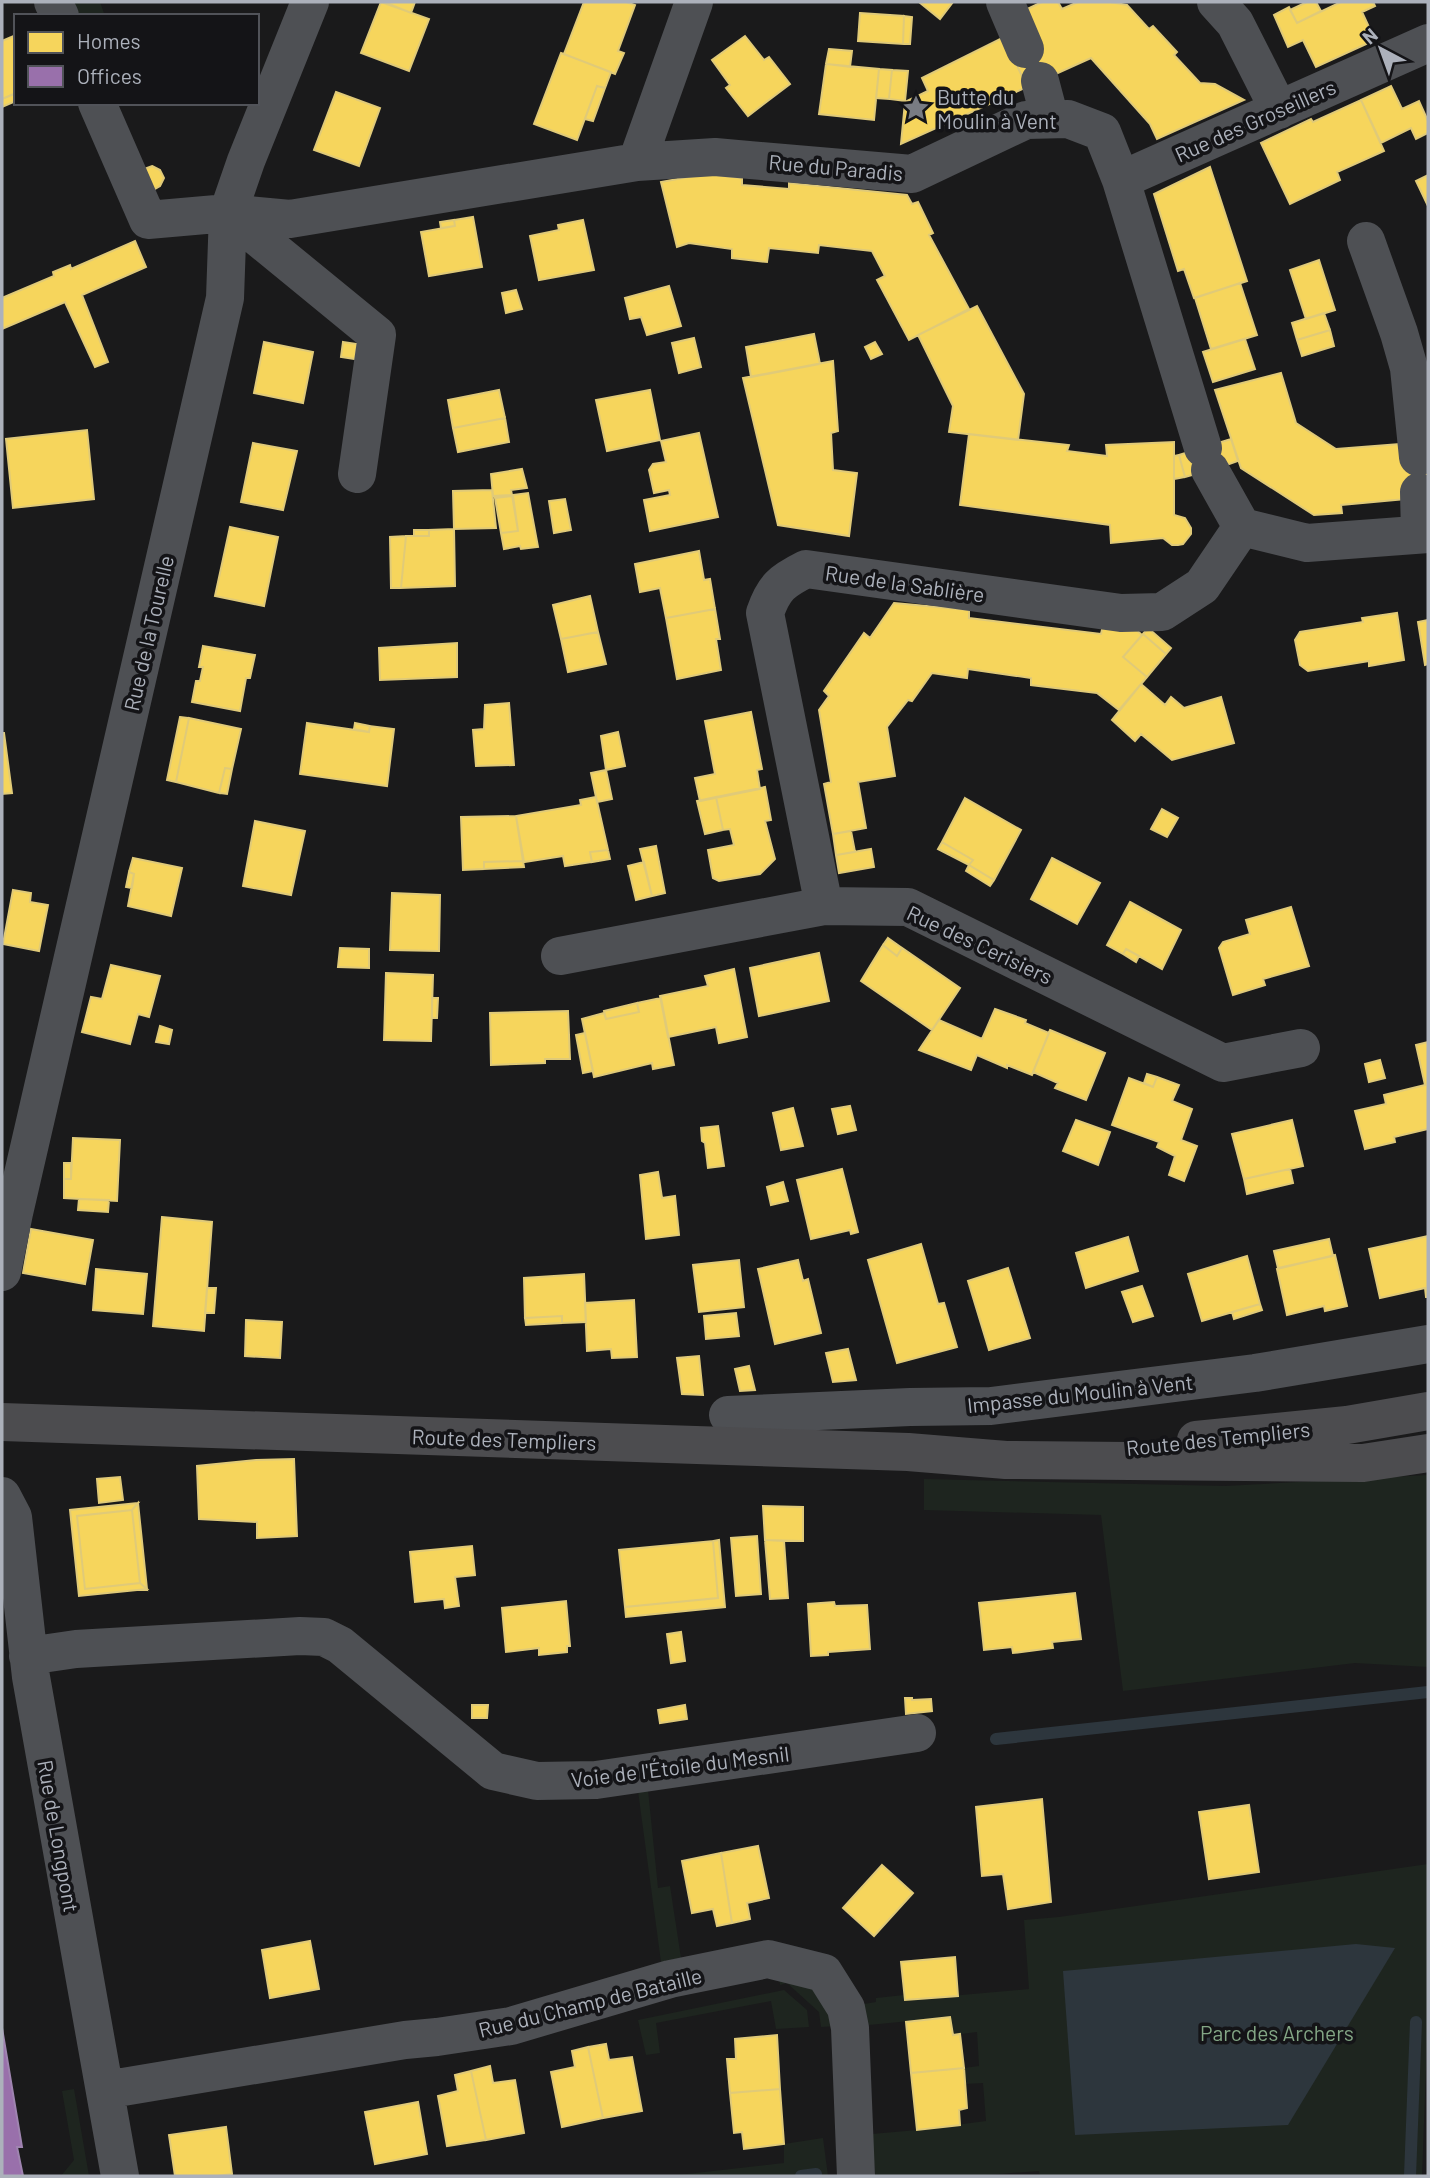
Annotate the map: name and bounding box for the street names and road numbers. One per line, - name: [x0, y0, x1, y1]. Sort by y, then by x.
- street label: Rue des Groseillers: [1171, 73, 1339, 167]
- street label: Rue du Paradis: [768, 149, 904, 185]
- street label: Rue de la Tourelle: [118, 553, 178, 713]
- street label: Rue de la Sablière: [824, 559, 986, 607]
- street label: Rue des Cerisiers: [903, 899, 1057, 989]
- street label: Impasse du Moulin à Vent: [966, 1369, 1194, 1417]
- street label: Route des Templiers: [1125, 1416, 1311, 1460]
- street label: Route des Templiers: [411, 1423, 597, 1455]
- street label: Voie de l'Étoile du Mesnil: [569, 1740, 791, 1792]
- street label: Rue de Longpont: [33, 1758, 85, 1914]
- street label: Rue du Champ de Bataille: [476, 1962, 704, 2042]

